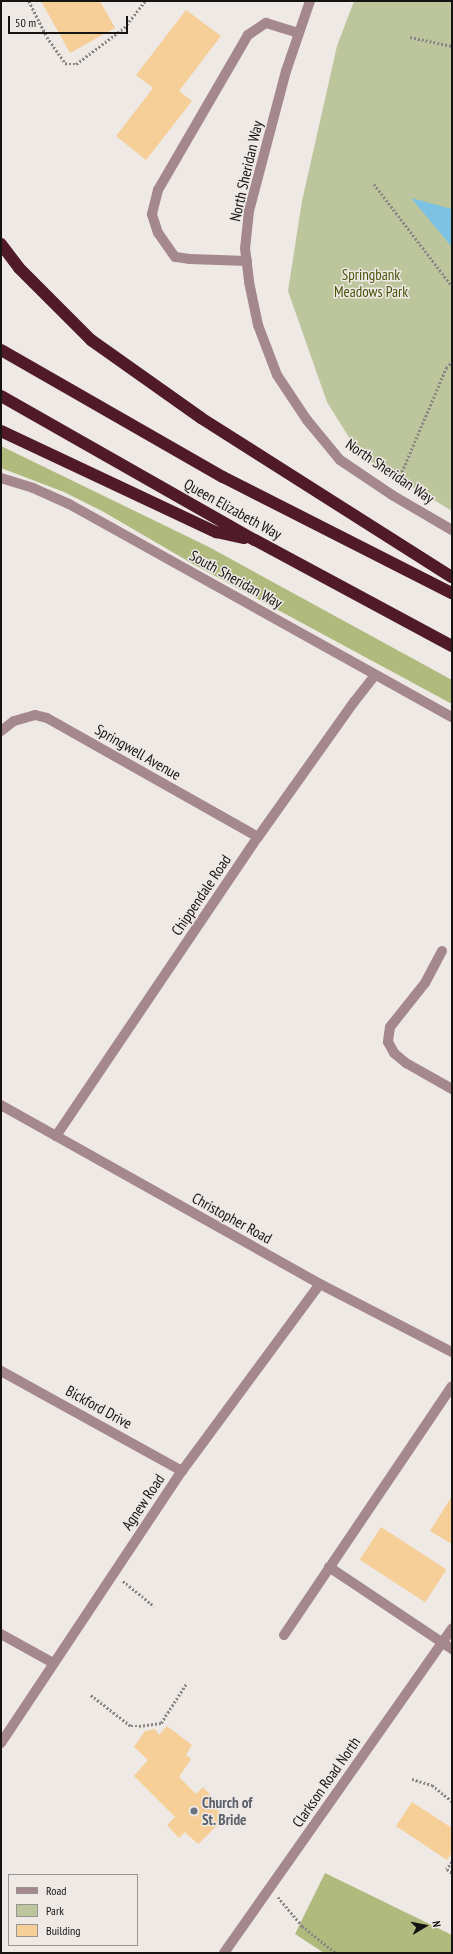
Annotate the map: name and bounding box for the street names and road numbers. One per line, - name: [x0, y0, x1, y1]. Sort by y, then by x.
- street label: North Sheridan Way: [226, 119, 266, 223]
- street label: North Sheridan Way: [342, 435, 438, 507]
- street label: Queen Elizabeth Way: [181, 475, 285, 543]
- street label: South Sheridan Way: [186, 546, 286, 612]
- street label: Springwell Avenue: [92, 720, 184, 784]
- street label: Chippendale Road: [167, 851, 235, 939]
- street label: Christopher Road: [189, 1189, 275, 1247]
- street label: Bickford Drive: [63, 1381, 135, 1433]
- street label: Agnew Road: [118, 1471, 168, 1533]
- street label: Clarkson Road North: [288, 1733, 364, 1831]

